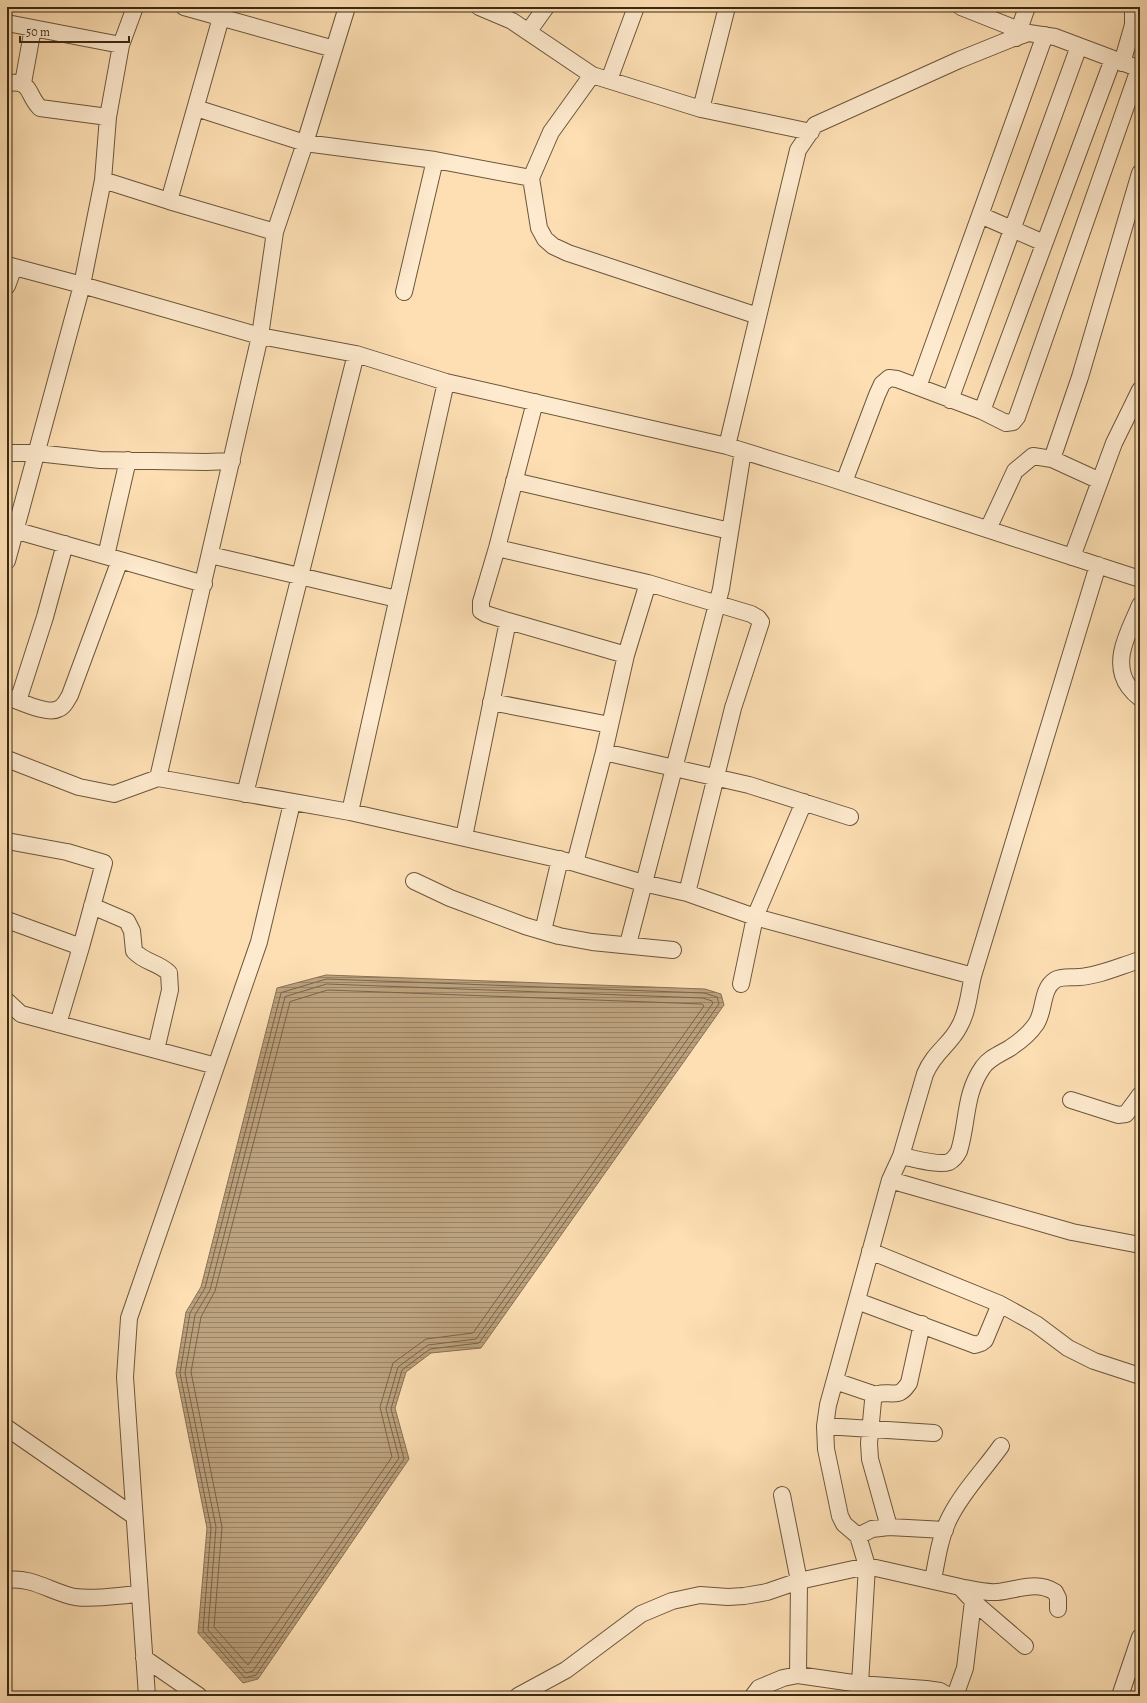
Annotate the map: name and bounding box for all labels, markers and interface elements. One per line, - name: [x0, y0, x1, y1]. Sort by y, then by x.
- scale bar: [20, 18, 129, 44]
- text: 50 m: [26, 24, 50, 40]

